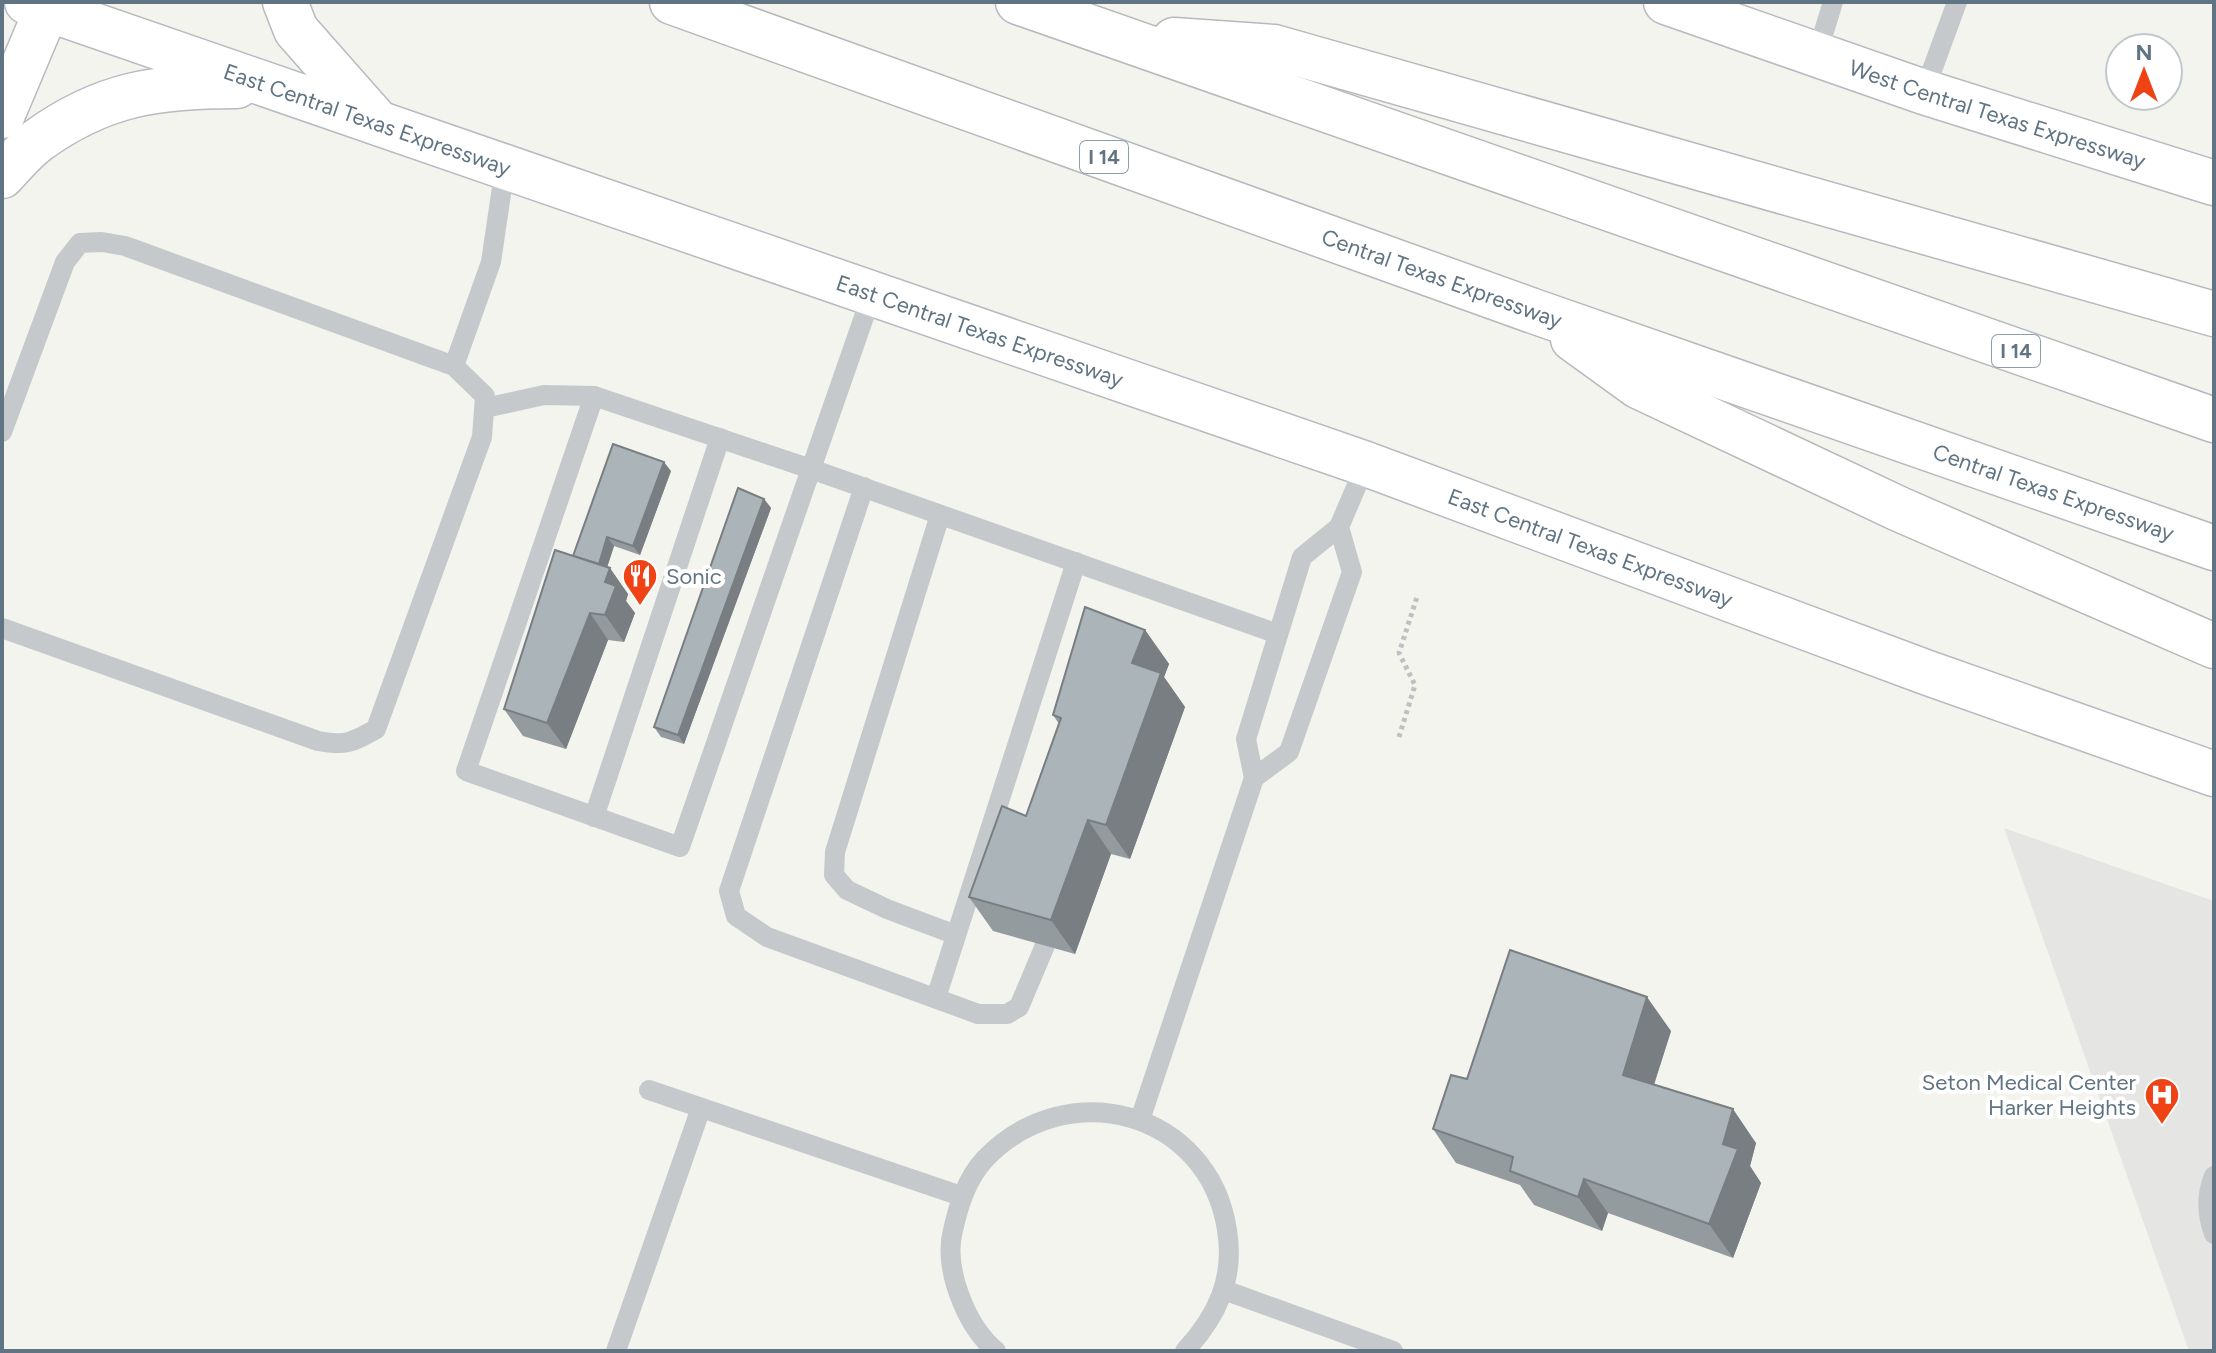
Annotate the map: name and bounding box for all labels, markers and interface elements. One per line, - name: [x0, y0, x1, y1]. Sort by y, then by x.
- north arrow: [2104, 32, 2184, 112]
- text: N: [2135, 39, 2153, 66]
- street label: West Central Texas Expressway: [1846, 54, 2149, 174]
- street label: East Central Texas Expressway: [220, 57, 515, 182]
- road number: I 14: [1080, 141, 1128, 173]
- street label: Central Texas Expressway: [1318, 223, 1566, 334]
- street label: East Central Texas Expressway: [833, 269, 1127, 393]
- road number: I 14: [1992, 335, 2040, 367]
- street label: Central Texas Expressway: [1929, 438, 2178, 547]
- street label: East Central Texas Expressway: [1444, 482, 1737, 613]
- restaurant icon: Sonic: [621, 557, 659, 607]
- place label: Sonic: [666, 563, 722, 590]
- place label: Seton Medical Center Harker Heights: [1922, 1069, 2137, 1121]
- hospital icon: Seton Medical Center Harker Heights: [2143, 1076, 2181, 1126]

